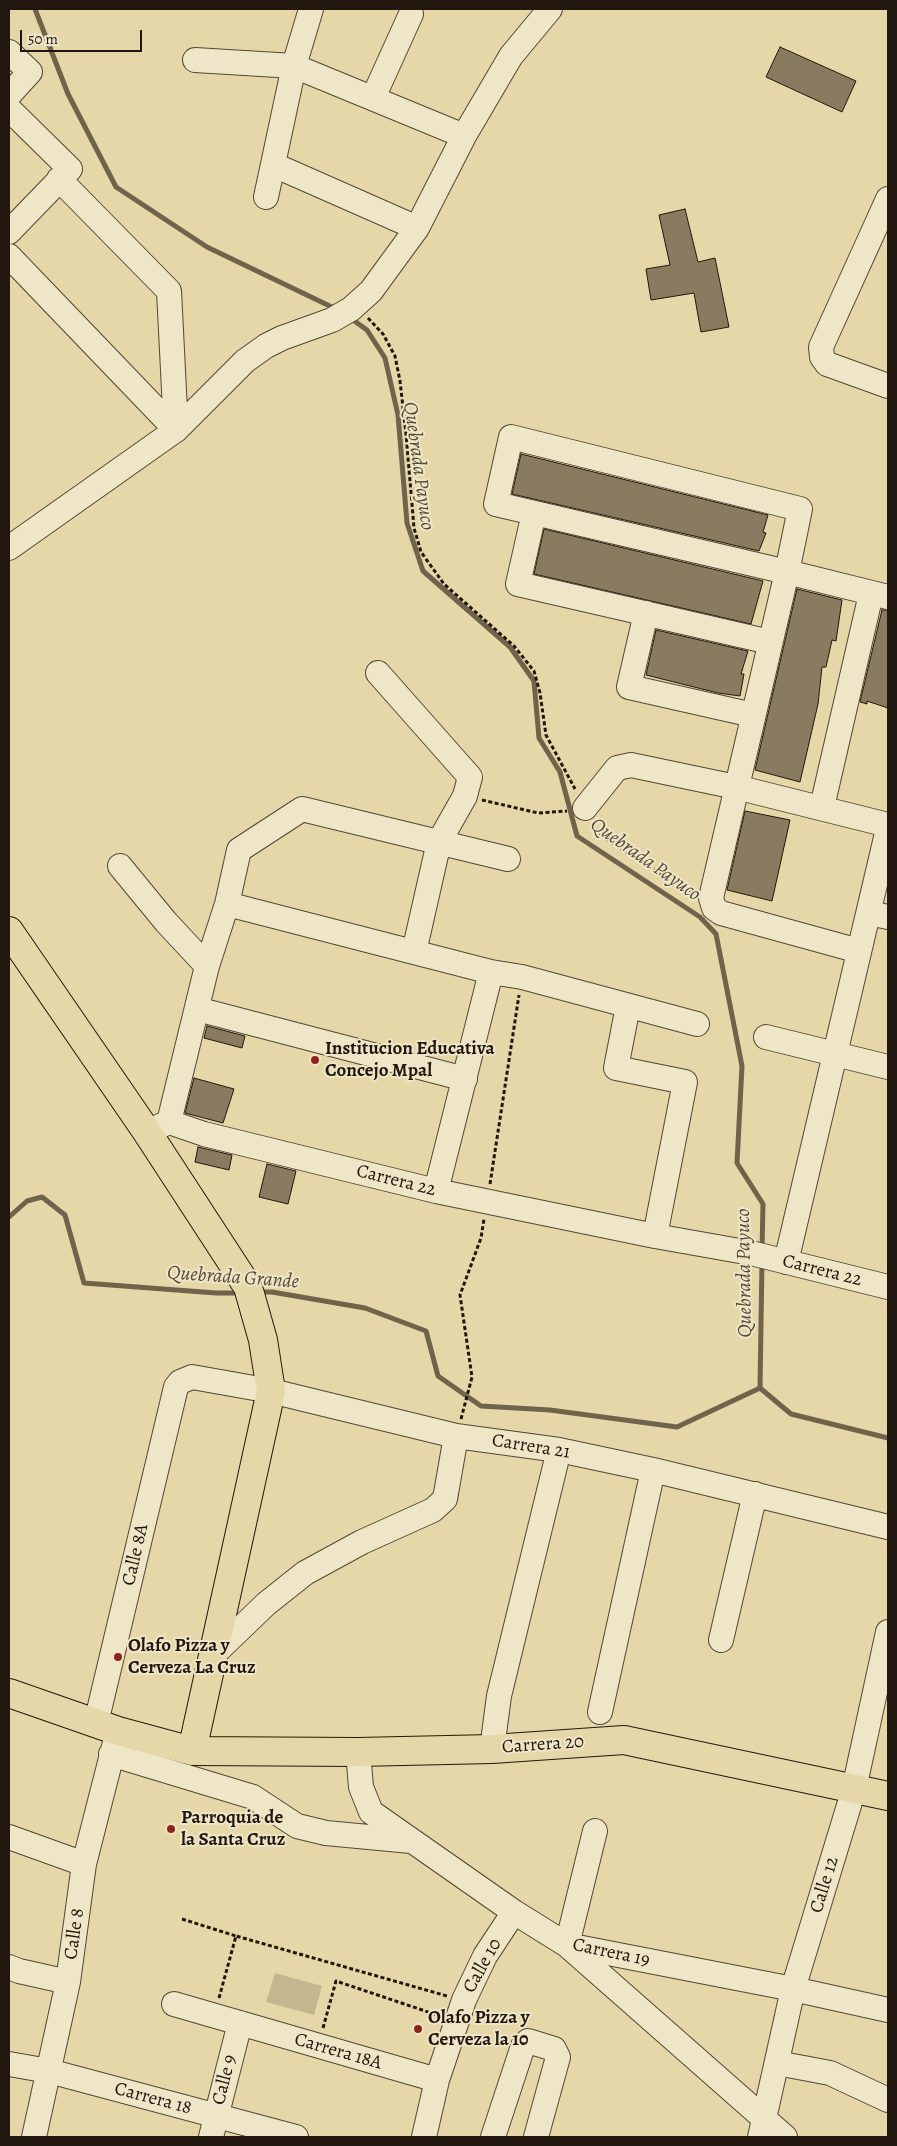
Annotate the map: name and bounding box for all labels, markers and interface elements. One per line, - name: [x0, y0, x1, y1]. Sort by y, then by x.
- scale bar: [22, 20, 145, 52]
- text: 50 m: [28, 29, 58, 49]
- water label: Quebrada Payuco: [397, 400, 439, 532]
- water label: Quebrada Payuco: [585, 813, 705, 907]
- place label: Institucion Educativa Concejo Mpal: [325, 1038, 495, 1082]
- marker: Institucion Educativa Concejo Mpal: [309, 1054, 321, 1066]
- street label: Carrera 22: [354, 1160, 438, 1202]
- water label: Quebrada Payuco: [732, 1208, 758, 1338]
- street label: Carrera 22: [780, 1250, 864, 1292]
- water label: Quebrada Grande: [166, 1261, 300, 1295]
- street label: Carrera 21: [490, 1430, 572, 1464]
- street label: Calle 8A: [118, 1522, 154, 1588]
- place label: Olafo Pizza y Cerveza La Cruz: [128, 1635, 256, 1679]
- marker: Olafo Pizza y Cerveza La Cruz: [112, 1651, 124, 1663]
- street label: Carrera 20: [501, 1731, 585, 1759]
- place label: Parroquia de la Santa Cruz: [181, 1807, 285, 1851]
- marker: Parroquia de la Santa Cruz: [165, 1823, 177, 1835]
- street label: Calle 12: [806, 1854, 844, 1916]
- street label: Calle 8: [60, 1907, 90, 1961]
- street label: Carrera 19: [570, 1934, 652, 1972]
- street label: Calle 10: [459, 1935, 507, 1997]
- place label: Olafo Pizza y Cerveza la 10: [428, 2007, 530, 2051]
- marker: Olafo Pizza y Cerveza la 10: [412, 2023, 424, 2035]
- street label: Carrera 18A: [292, 2029, 384, 2075]
- street label: Calle 9: [208, 2053, 242, 2107]
- street label: Carrera 18: [112, 2078, 194, 2120]

